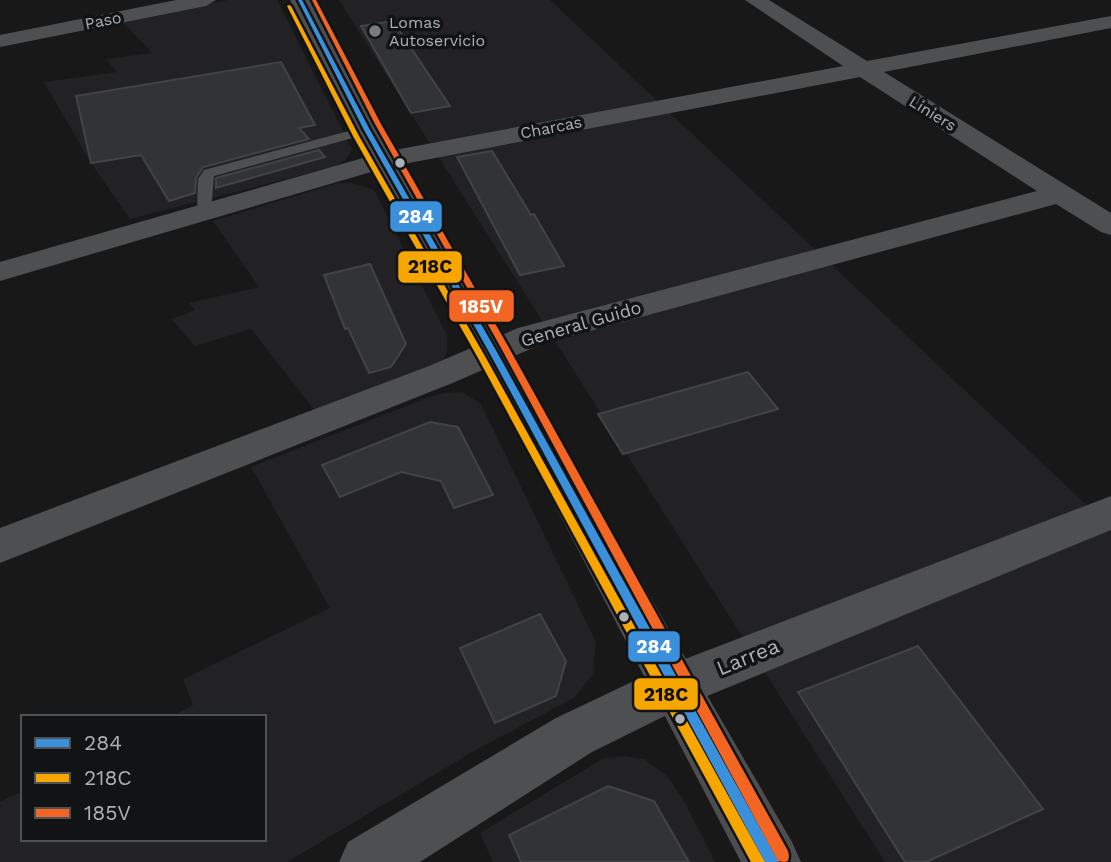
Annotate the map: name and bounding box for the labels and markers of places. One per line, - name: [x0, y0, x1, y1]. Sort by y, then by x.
- place label: Lomas Autoservicio: [389, 13, 485, 50]
- marker: Lomas Autoservicio: [367, 23, 383, 39]
- unlabelled marker: [393, 156, 407, 170]
- unlabelled marker: [617, 610, 631, 624]
- unlabelled marker: [673, 712, 687, 726]

